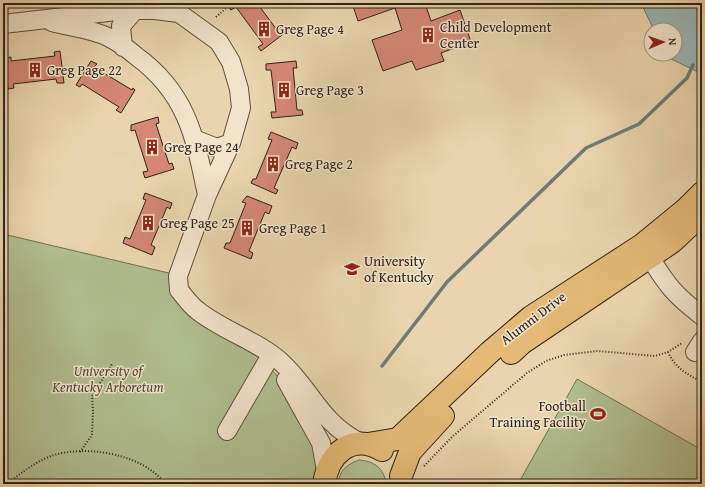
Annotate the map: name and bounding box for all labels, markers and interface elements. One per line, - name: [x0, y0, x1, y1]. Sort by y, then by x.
- place label: Child Development Center: [440, 17, 552, 53]
- place label: Greg Page 4: [276, 19, 344, 39]
- building icon: Greg Page 4: [255, 20, 273, 38]
- north arrow: [643, 22, 683, 62]
- building icon: Child Development Center: [419, 26, 437, 44]
- text: N: [665, 38, 681, 46]
- place label: Greg Page 22: [47, 60, 122, 80]
- building icon: Greg Page 22: [26, 61, 44, 79]
- place label: Greg Page 3: [296, 80, 364, 100]
- building icon: Greg Page 3: [275, 81, 293, 99]
- place label: Greg Page 24: [164, 137, 239, 157]
- building icon: Greg Page 24: [143, 138, 161, 156]
- place label: Greg Page 2: [285, 154, 353, 174]
- building icon: Greg Page 2: [264, 155, 282, 173]
- place label: Greg Page 25: [160, 213, 235, 233]
- building icon: Greg Page 25: [139, 214, 157, 232]
- place label: Greg Page 1: [259, 218, 327, 238]
- building icon: Greg Page 1: [238, 219, 256, 237]
- place label: University of Kentucky: [364, 251, 434, 287]
- school or university icon: University of Kentucky: [343, 260, 361, 278]
- street label: Alumni Drive: [496, 286, 570, 349]
- park label: University of Kentucky Arboretum: [51, 361, 164, 397]
- place label: Football Training Facility: [489, 396, 586, 432]
- sports icon: Football Training Facility: [589, 405, 607, 423]

